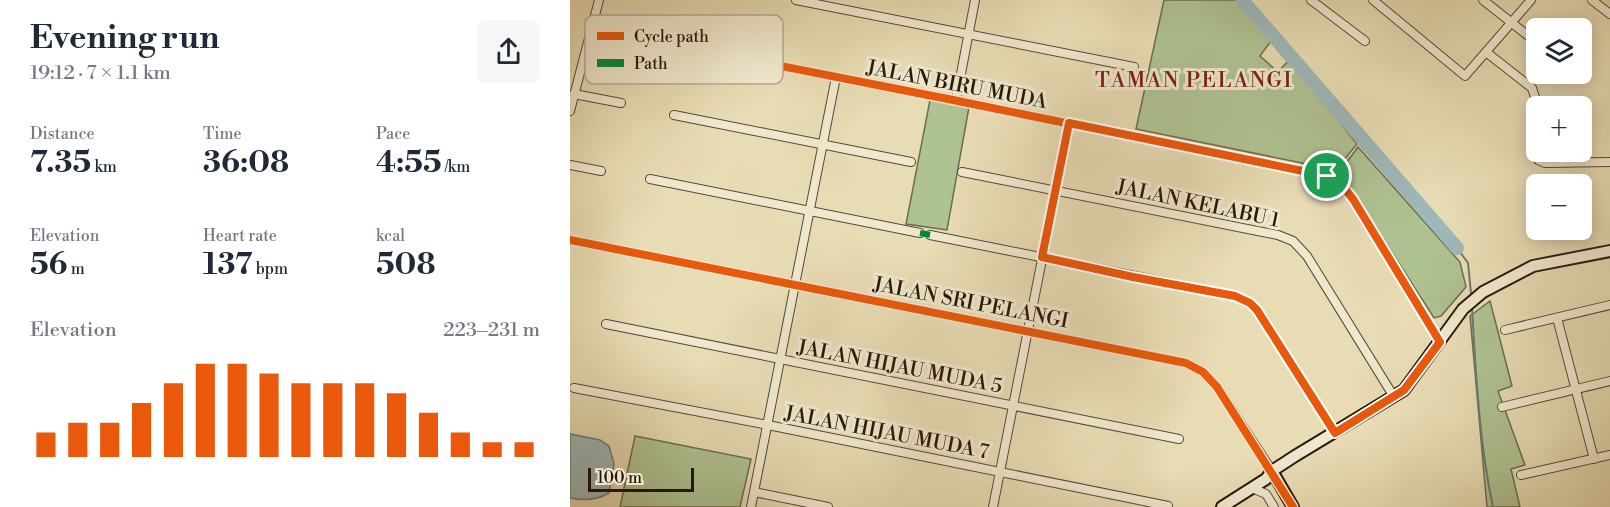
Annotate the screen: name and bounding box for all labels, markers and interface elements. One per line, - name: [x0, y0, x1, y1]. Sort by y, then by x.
- legend: [585, 15, 783, 84]
- text: Evening run: [30, 18, 219, 59]
- map controls: [1526, 18, 1592, 240]
- button: layers: [1526, 18, 1592, 84]
- button: share: [477, 20, 540, 83]
- text: Cycle path: [634, 27, 709, 47]
- text: Path: [634, 54, 668, 74]
- street label: JALAN BIRU MUDA: [863, 56, 1050, 115]
- text: 19:12 · 7 × 1.1 km: [30, 61, 171, 86]
- district label: TAMAN PELANGI: [1095, 68, 1293, 94]
- button: +: [1526, 96, 1592, 162]
- text: Distance: [30, 124, 95, 144]
- text: Time: [203, 124, 242, 144]
- text: Pace: [376, 124, 410, 144]
- text: 7.35: [30, 144, 91, 182]
- text: 36:08: [203, 144, 289, 182]
- text: 4:55: [376, 144, 442, 182]
- pin: [1301, 150, 1352, 201]
- text: km: [91, 157, 117, 177]
- text: /km: [442, 157, 470, 177]
- icon: arrive: [1310, 159, 1343, 192]
- button: −: [1526, 174, 1592, 240]
- street label: JALAN KELABU 1: [1113, 175, 1282, 234]
- text: Elevation: [30, 226, 99, 246]
- text: Heart rate: [203, 226, 277, 246]
- text: kcal: [376, 226, 405, 246]
- text: 56: [30, 246, 68, 284]
- text: 137: [203, 246, 252, 284]
- text: 508: [376, 246, 436, 284]
- text: m: [68, 259, 85, 279]
- text: bpm: [252, 259, 288, 279]
- street label: JALAN SRI PELANGI: [870, 272, 1071, 335]
- text: Elevation: [30, 318, 117, 343]
- text: 223–231 m: [443, 318, 540, 343]
- street label: JALAN HIJAU MUDA 5: [794, 335, 1004, 400]
- street label: JALAN HIJAU MUDA 7: [782, 401, 991, 466]
- scale bar: [588, 465, 694, 492]
- text: 100 m: [597, 468, 642, 488]

